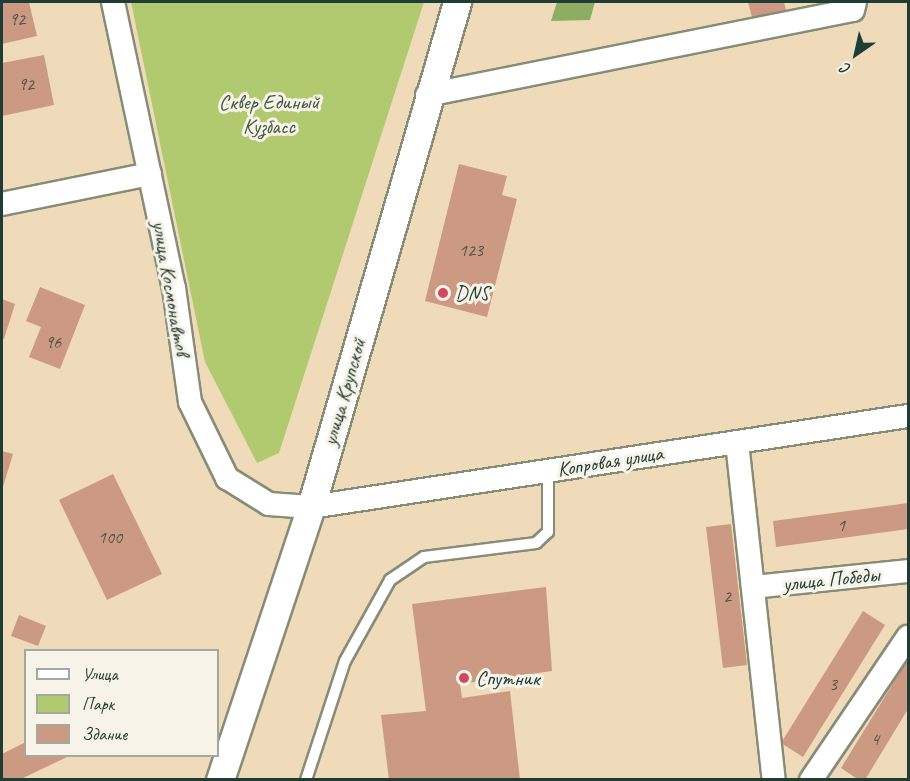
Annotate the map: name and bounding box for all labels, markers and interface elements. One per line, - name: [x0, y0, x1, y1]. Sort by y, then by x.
- house number: 92: [9, 8, 25, 30]
- north arrow: [826, 24, 886, 84]
- text: С: [837, 58, 855, 79]
- house number: 92: [18, 73, 34, 95]
- park label: Сквер Единый Кузбасс: [220, 89, 318, 139]
- street label: улица Космонавтов: [146, 217, 196, 359]
- house number: 123: [459, 239, 483, 261]
- place label: DNS: [455, 280, 489, 306]
- marker: DNS: [436, 286, 450, 300]
- house number: 96: [45, 331, 61, 353]
- street label: улица Крупской: [317, 335, 371, 449]
- street label: Копровая улица: [555, 440, 665, 482]
- house number: 1: [837, 514, 845, 536]
- house number: 100: [98, 526, 122, 548]
- street label: улица Победы: [782, 561, 880, 597]
- house number: 2: [723, 585, 731, 607]
- legend: [24, 649, 219, 757]
- text: Улица: [82, 663, 118, 685]
- place label: Спутник: [476, 665, 540, 691]
- marker: Спутник: [457, 671, 471, 685]
- house number: 3: [829, 673, 837, 695]
- text: Парк: [82, 693, 114, 715]
- text: Здание: [82, 723, 127, 745]
- house number: 4: [871, 728, 879, 750]

